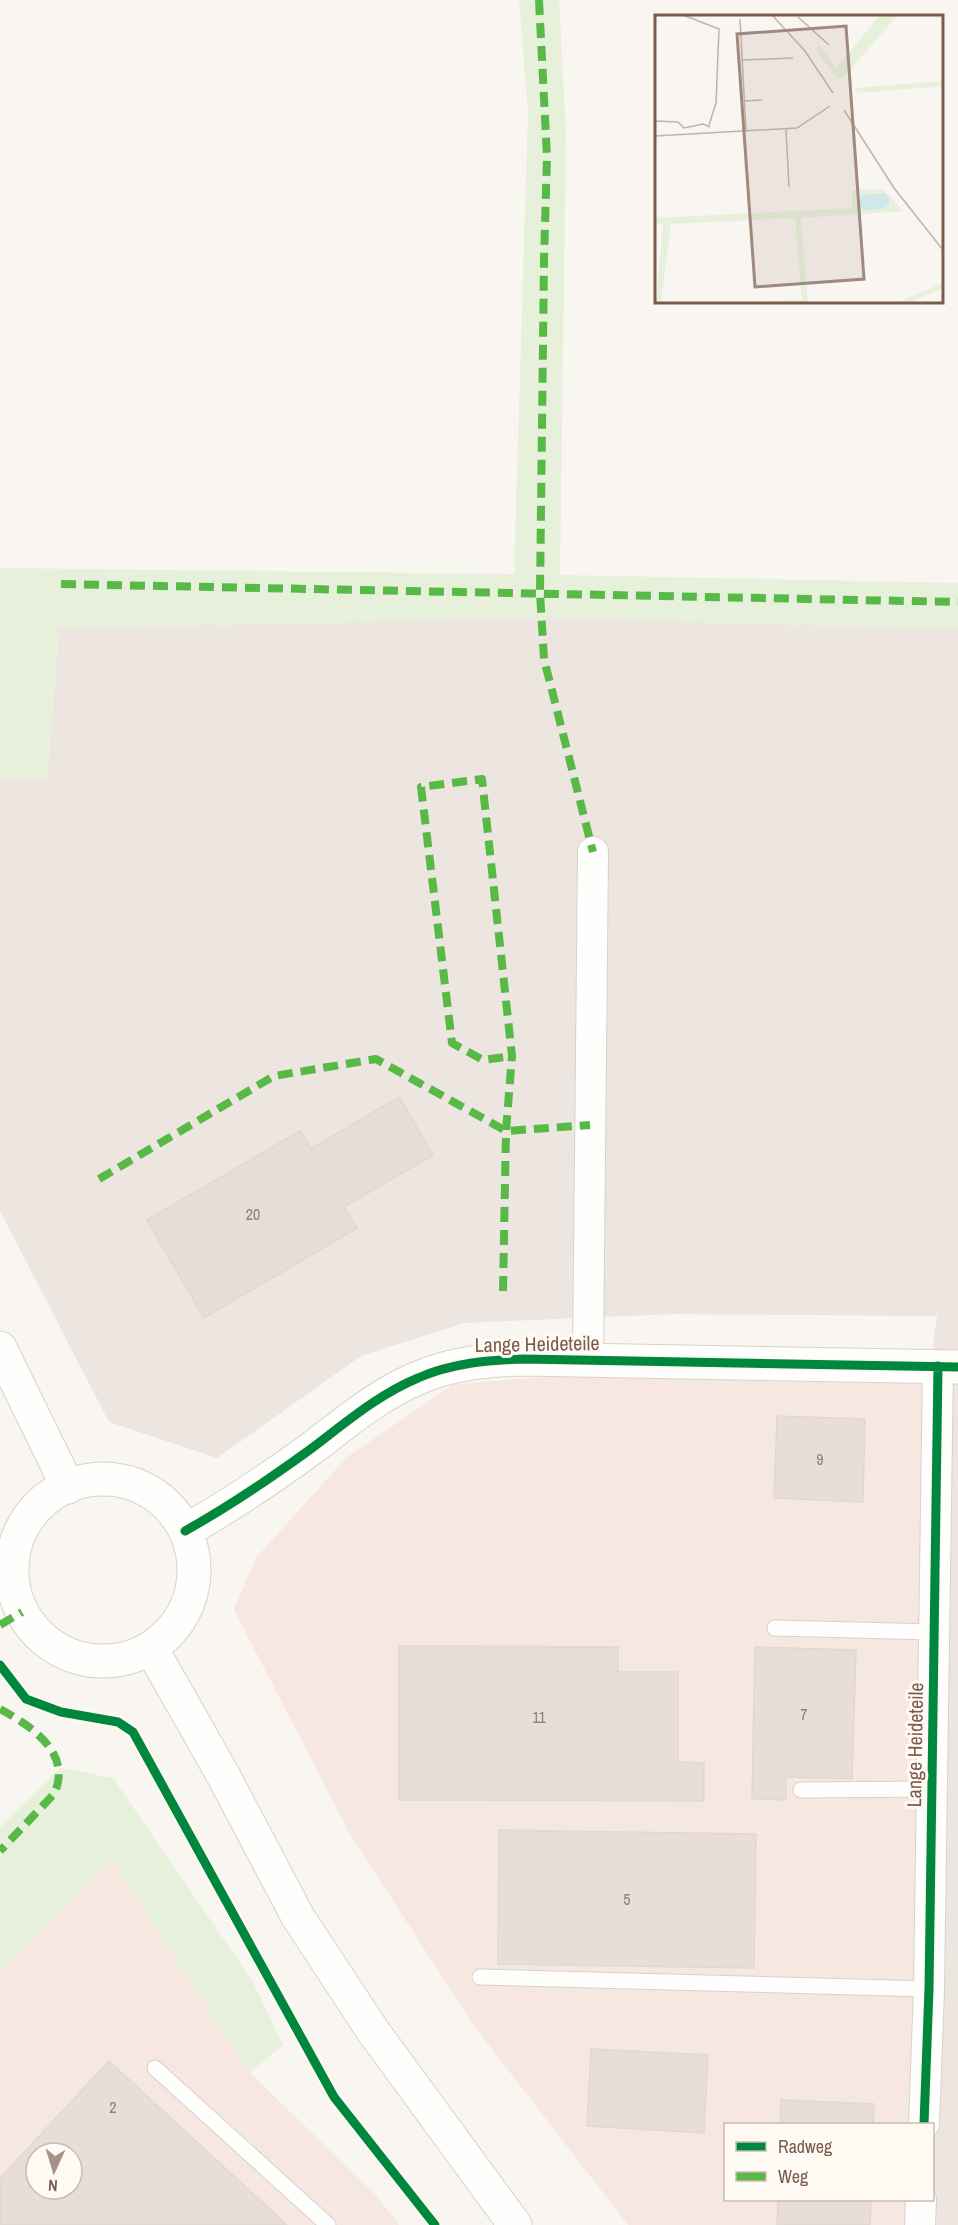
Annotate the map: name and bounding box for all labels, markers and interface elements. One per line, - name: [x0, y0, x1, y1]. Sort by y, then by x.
- inset map: [655, 15, 943, 303]
- house number: 20: [246, 1203, 260, 1225]
- street label: Lange Heideteile: [474, 1329, 600, 1358]
- house number: 9: [816, 1448, 824, 1470]
- street label: Lange Heideteile: [900, 1682, 929, 1808]
- house number: 7: [800, 1703, 808, 1725]
- house number: 11: [532, 1706, 547, 1728]
- house number: 5: [623, 1888, 631, 1910]
- house number: 2: [109, 2096, 117, 2118]
- legend: [724, 2123, 934, 2201]
- text: Radweg: [778, 2134, 833, 2159]
- north arrow: [24, 2141, 84, 2201]
- text: Weg: [778, 2164, 809, 2189]
- text: N: [47, 2175, 58, 2197]

